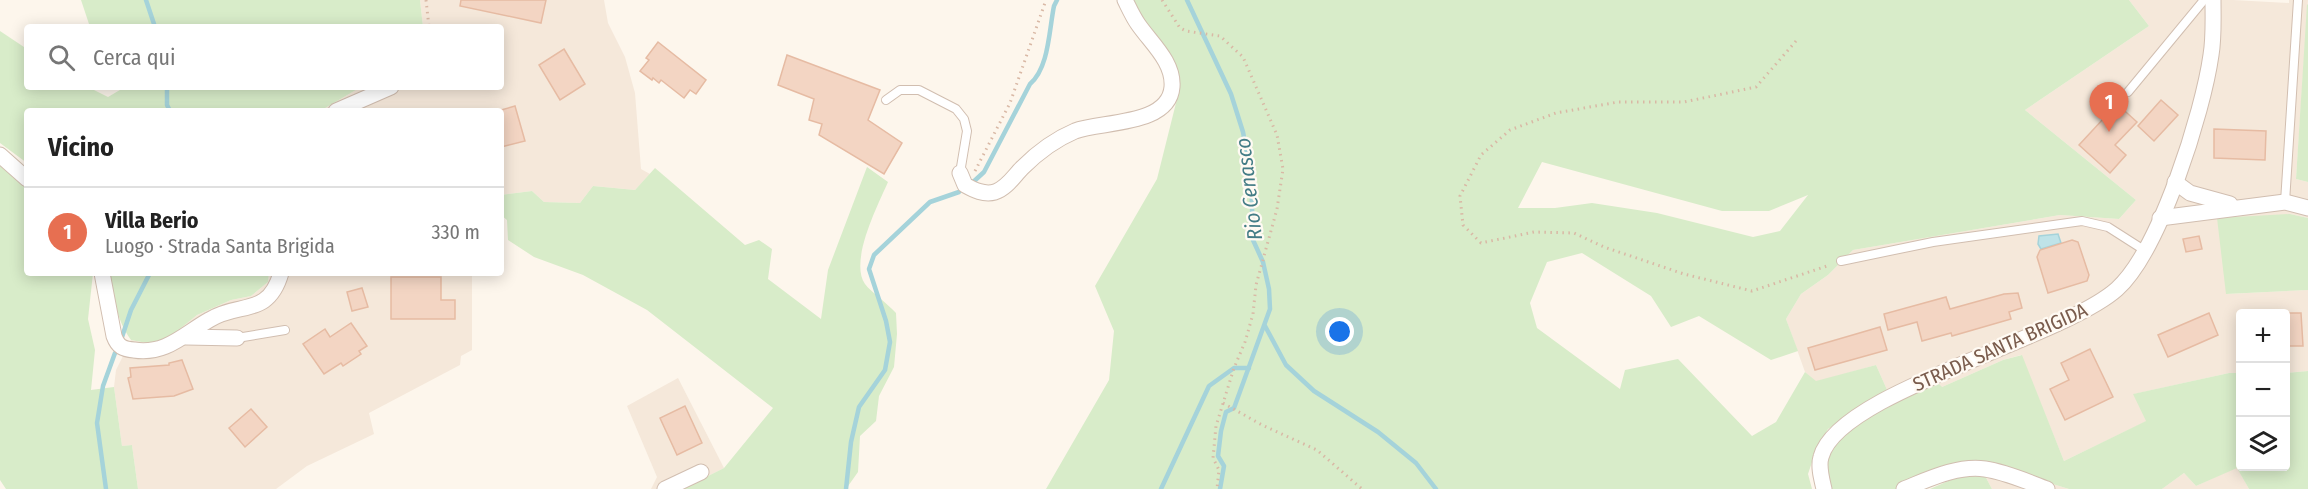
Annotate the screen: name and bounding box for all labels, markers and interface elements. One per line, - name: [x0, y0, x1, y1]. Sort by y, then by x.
- search box: [24, 24, 504, 90]
- icon: search: [45, 41, 78, 74]
- text: Cerca qui: [93, 44, 176, 71]
- pin: 1: [2090, 82, 2128, 132]
- text: Vicino: [48, 132, 114, 163]
- water label: Rio Cenasco: [1230, 136, 1268, 242]
- text: Villa Berio: [105, 207, 199, 234]
- text: 1: [63, 220, 72, 244]
- text: 330 m: [431, 220, 480, 244]
- text: Luogo · Strada Santa Brigida: [105, 234, 335, 258]
- street label: STRADA SANTA BRIGIDA: [1909, 298, 2091, 396]
- map controls: [2236, 309, 2290, 471]
- button: +: [2236, 309, 2290, 363]
- your location: [1325, 317, 1354, 346]
- button: −: [2236, 363, 2290, 417]
- button: layers: [2236, 417, 2290, 471]

